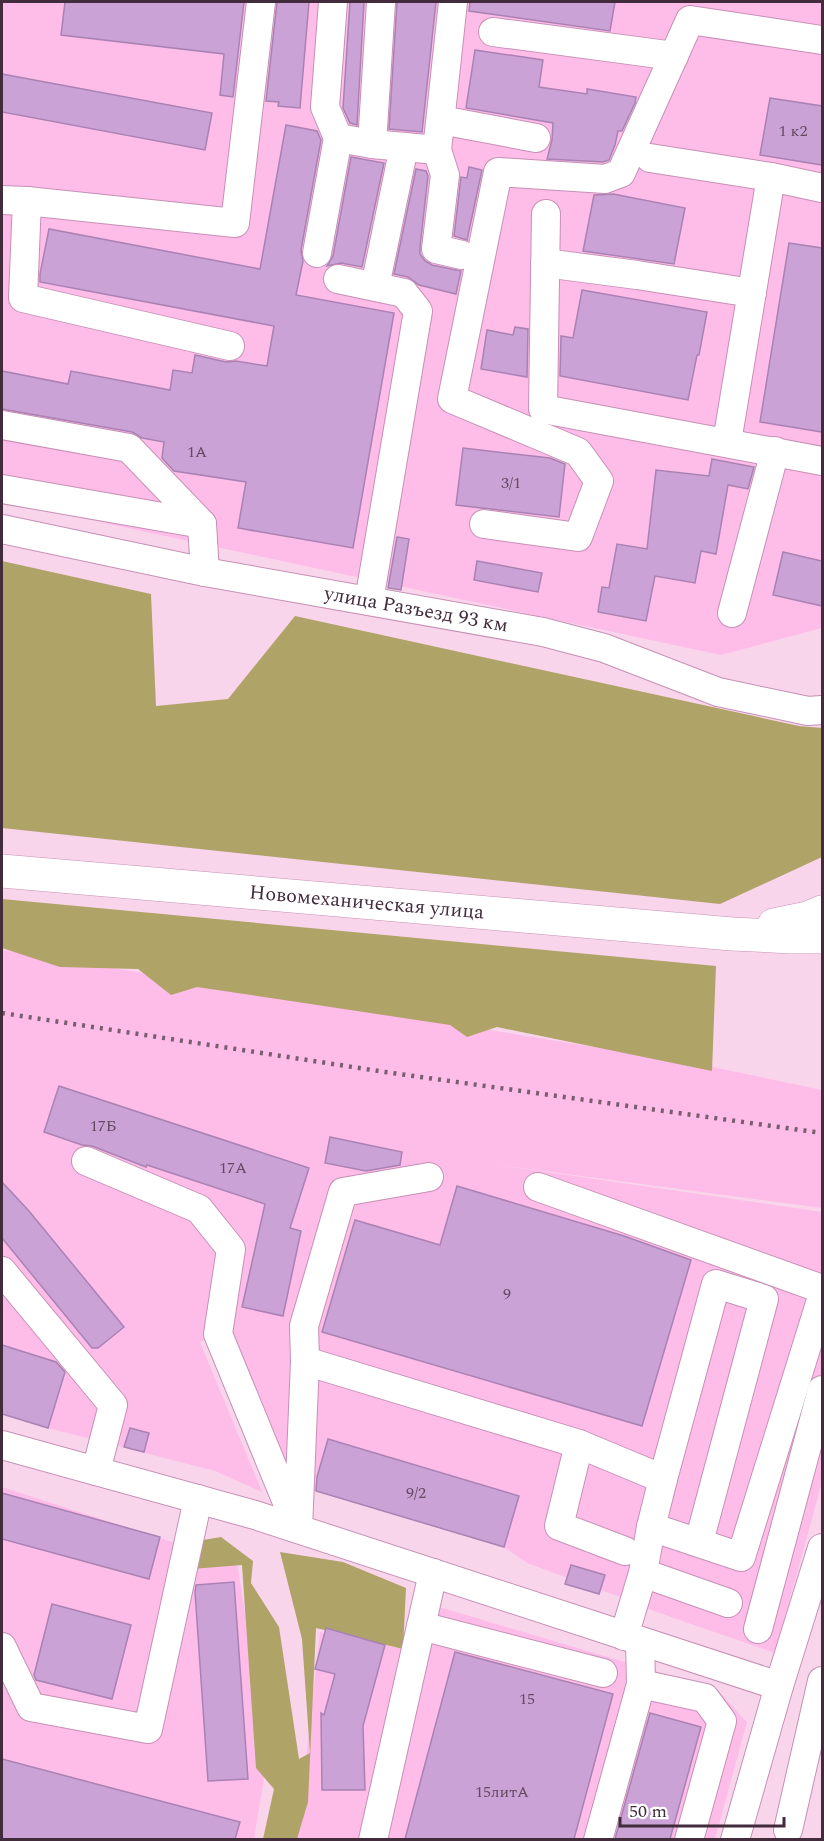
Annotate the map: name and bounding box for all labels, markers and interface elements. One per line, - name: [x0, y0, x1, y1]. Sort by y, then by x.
- house number: 1 к2: [779, 119, 807, 143]
- house number: 1А: [187, 440, 207, 464]
- house number: 3/1: [501, 471, 521, 495]
- street label: улица Разъезд 93 км: [321, 578, 511, 641]
- street label: Новомеханическая улица: [248, 877, 485, 928]
- house number: 17Б: [90, 1114, 116, 1138]
- house number: 17А: [219, 1156, 247, 1180]
- house number: 9: [503, 1282, 511, 1306]
- house number: 9/2: [406, 1481, 426, 1505]
- house number: 15: [519, 1687, 535, 1711]
- house number: 15литА: [475, 1780, 529, 1804]
- scale bar: [620, 1790, 784, 1828]
- text: 50 m: [629, 1798, 667, 1825]

